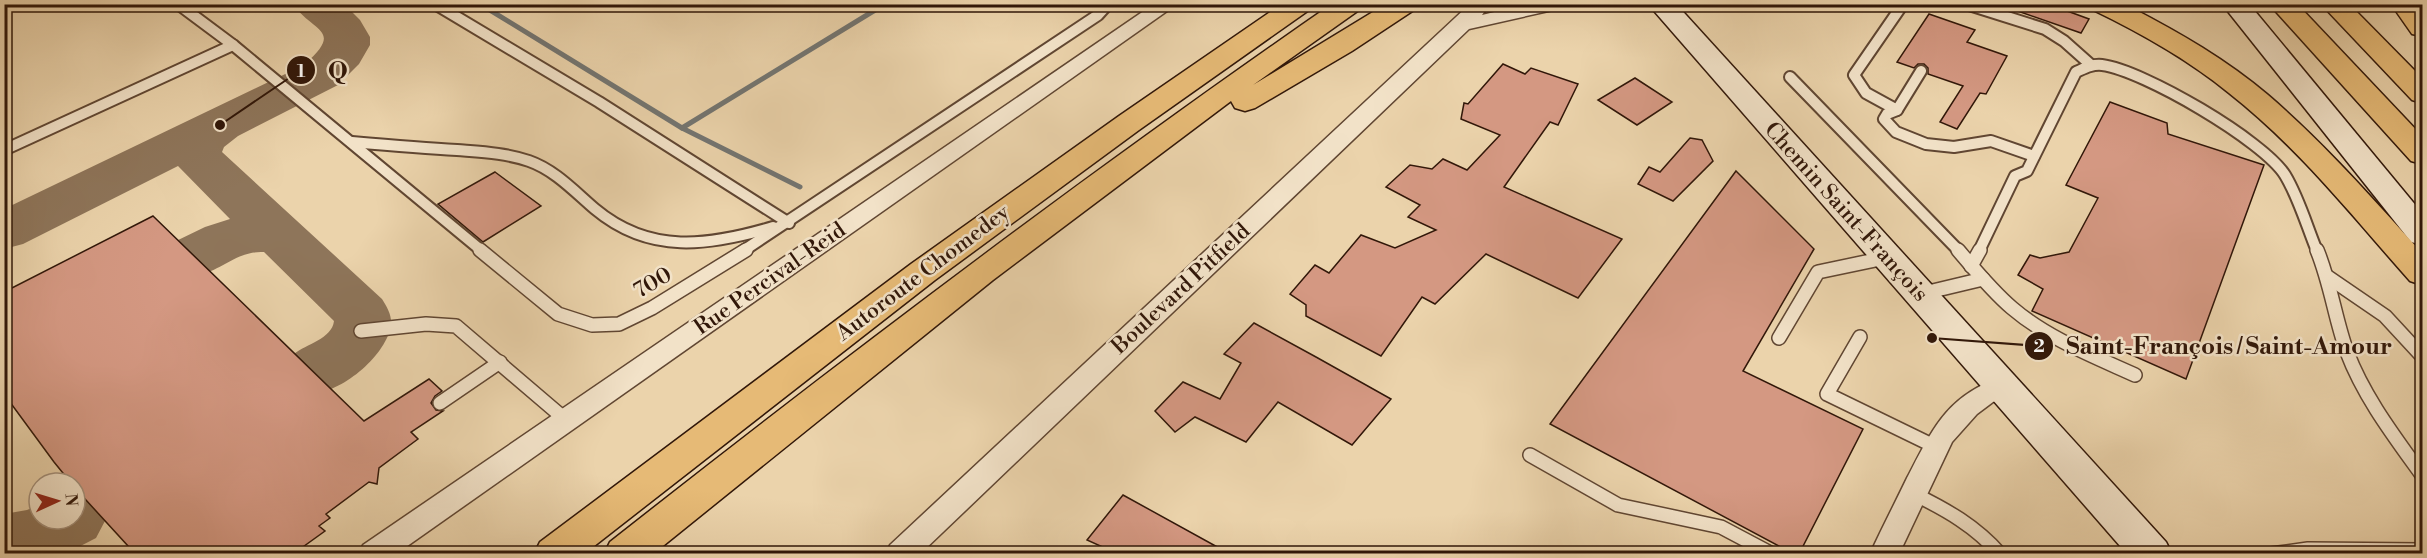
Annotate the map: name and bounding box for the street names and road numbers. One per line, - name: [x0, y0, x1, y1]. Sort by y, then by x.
- street label: Chemin Saint-François: [1758, 117, 1934, 307]
- street label: Autoroute Chomedey: [830, 199, 1015, 348]
- street label: Rue Percival-Reid: [689, 216, 851, 341]
- street label: Boulevard Pitfield: [1105, 218, 1256, 361]
- street label: 700: [629, 261, 677, 305]

